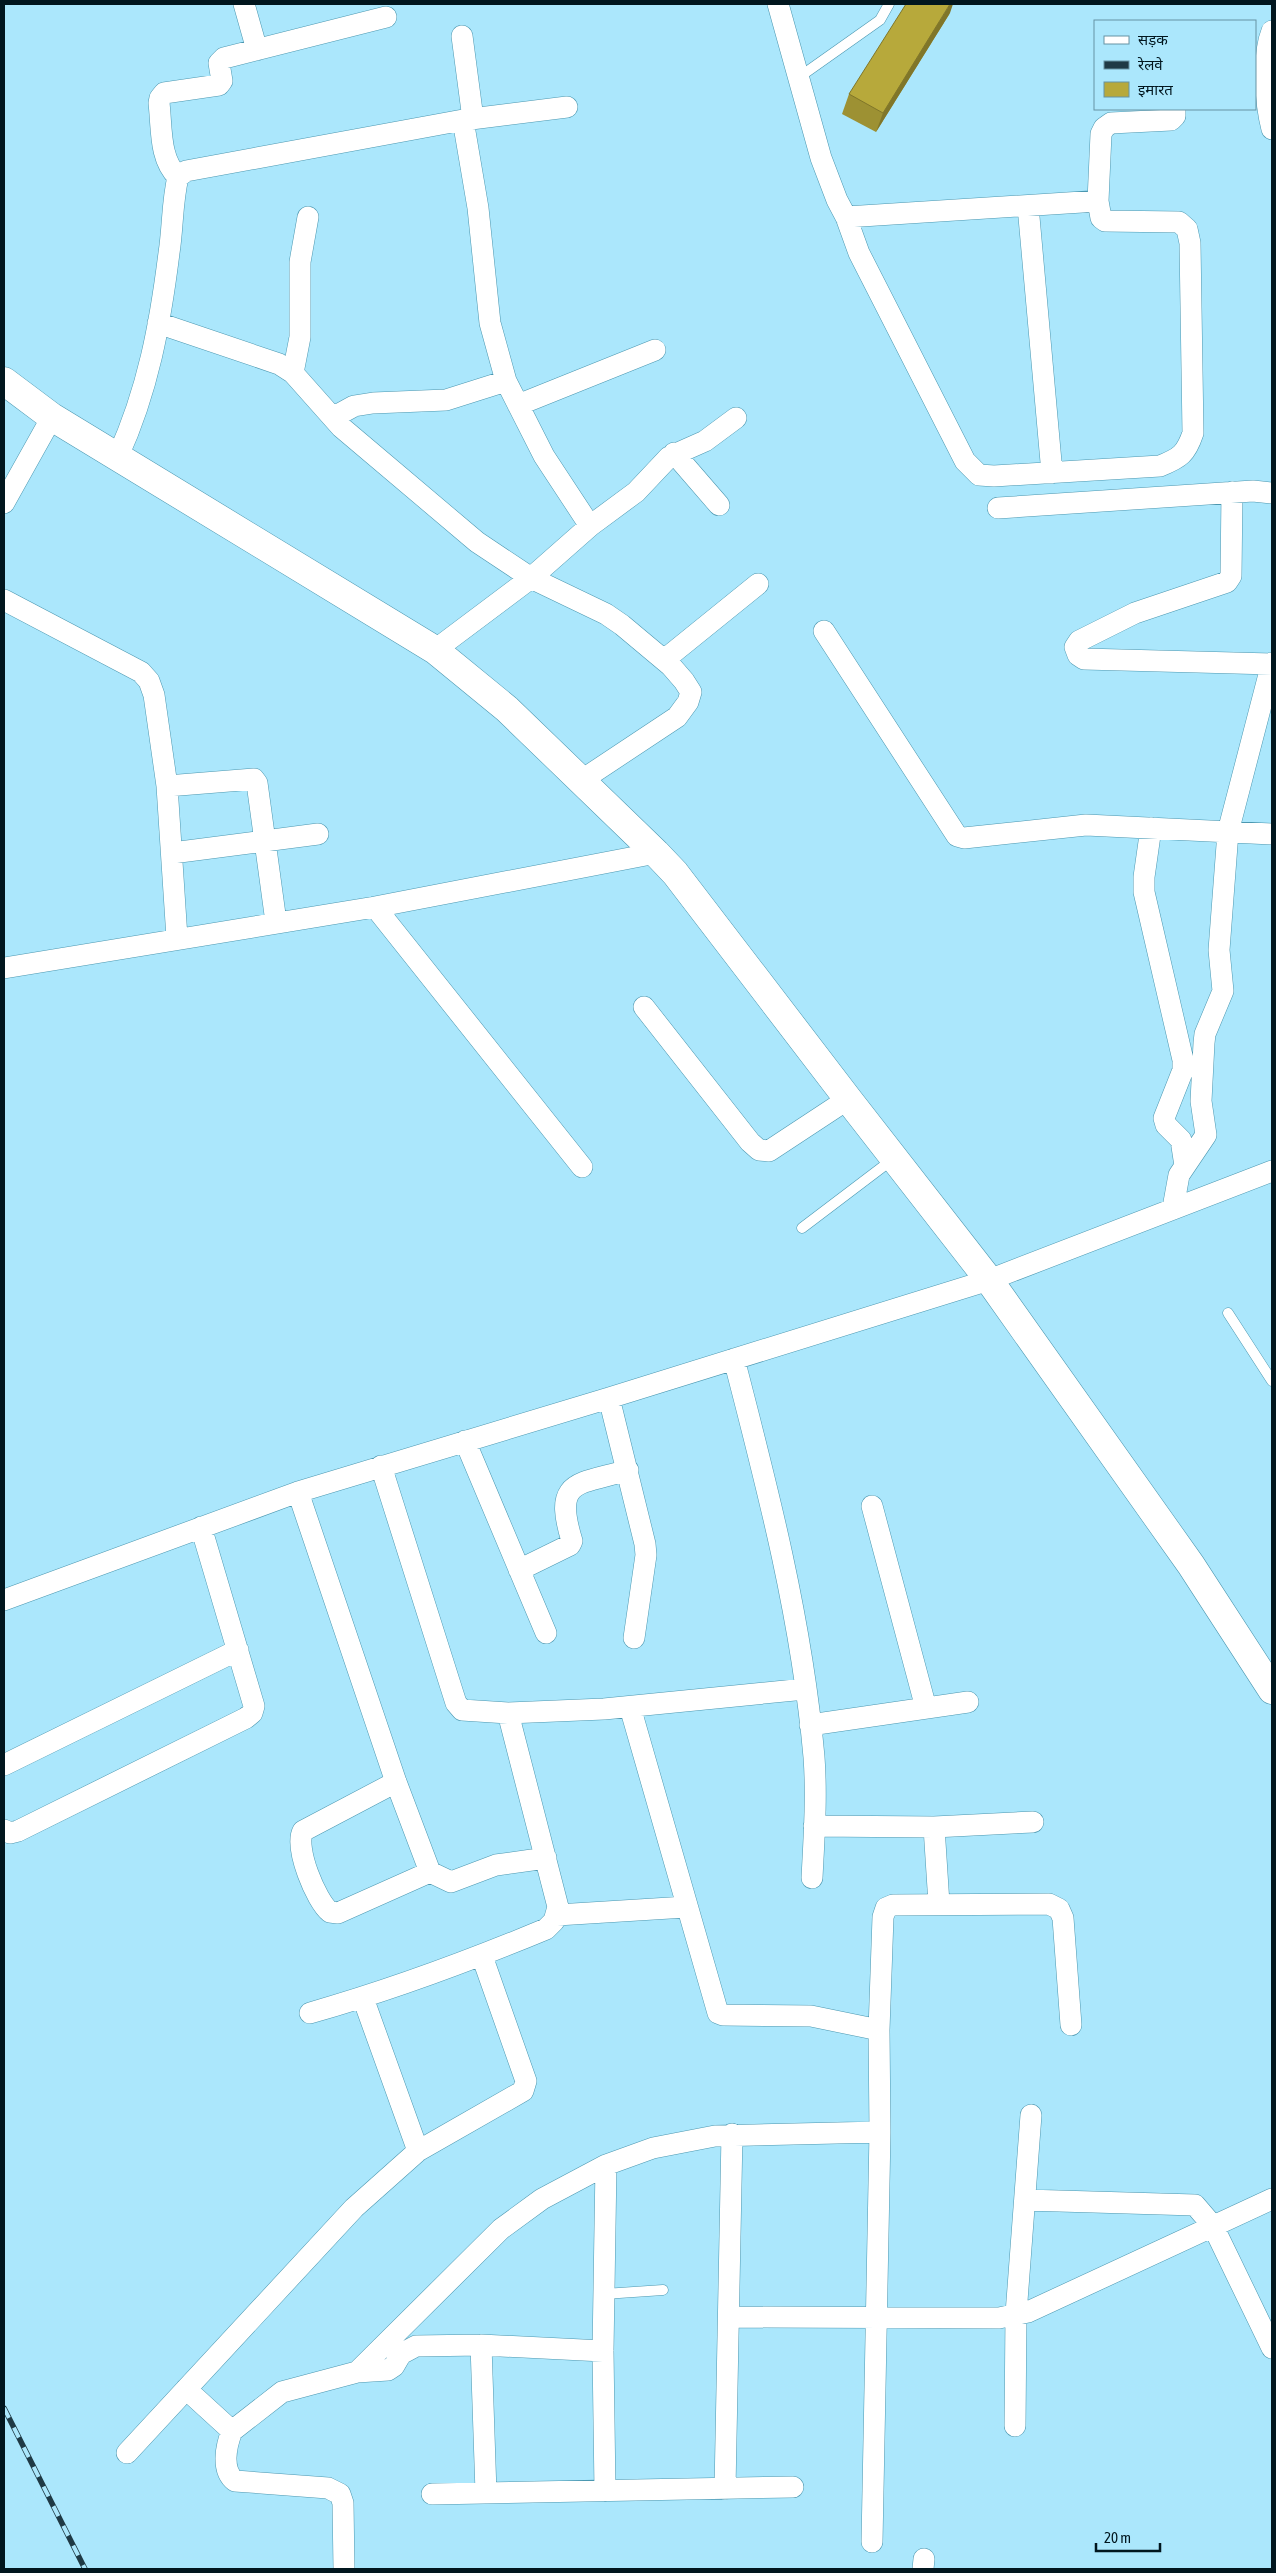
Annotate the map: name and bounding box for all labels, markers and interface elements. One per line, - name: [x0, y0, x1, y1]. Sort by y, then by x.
- legend: [1094, 20, 1256, 110]
- text: सड़क: [1138, 31, 1168, 48]
- text: रेलवे: [1137, 56, 1163, 73]
- text: इमारत: [1138, 81, 1173, 98]
- scale bar: [1096, 2520, 1160, 2552]
- text: 20 m: [1104, 2529, 1131, 2546]

